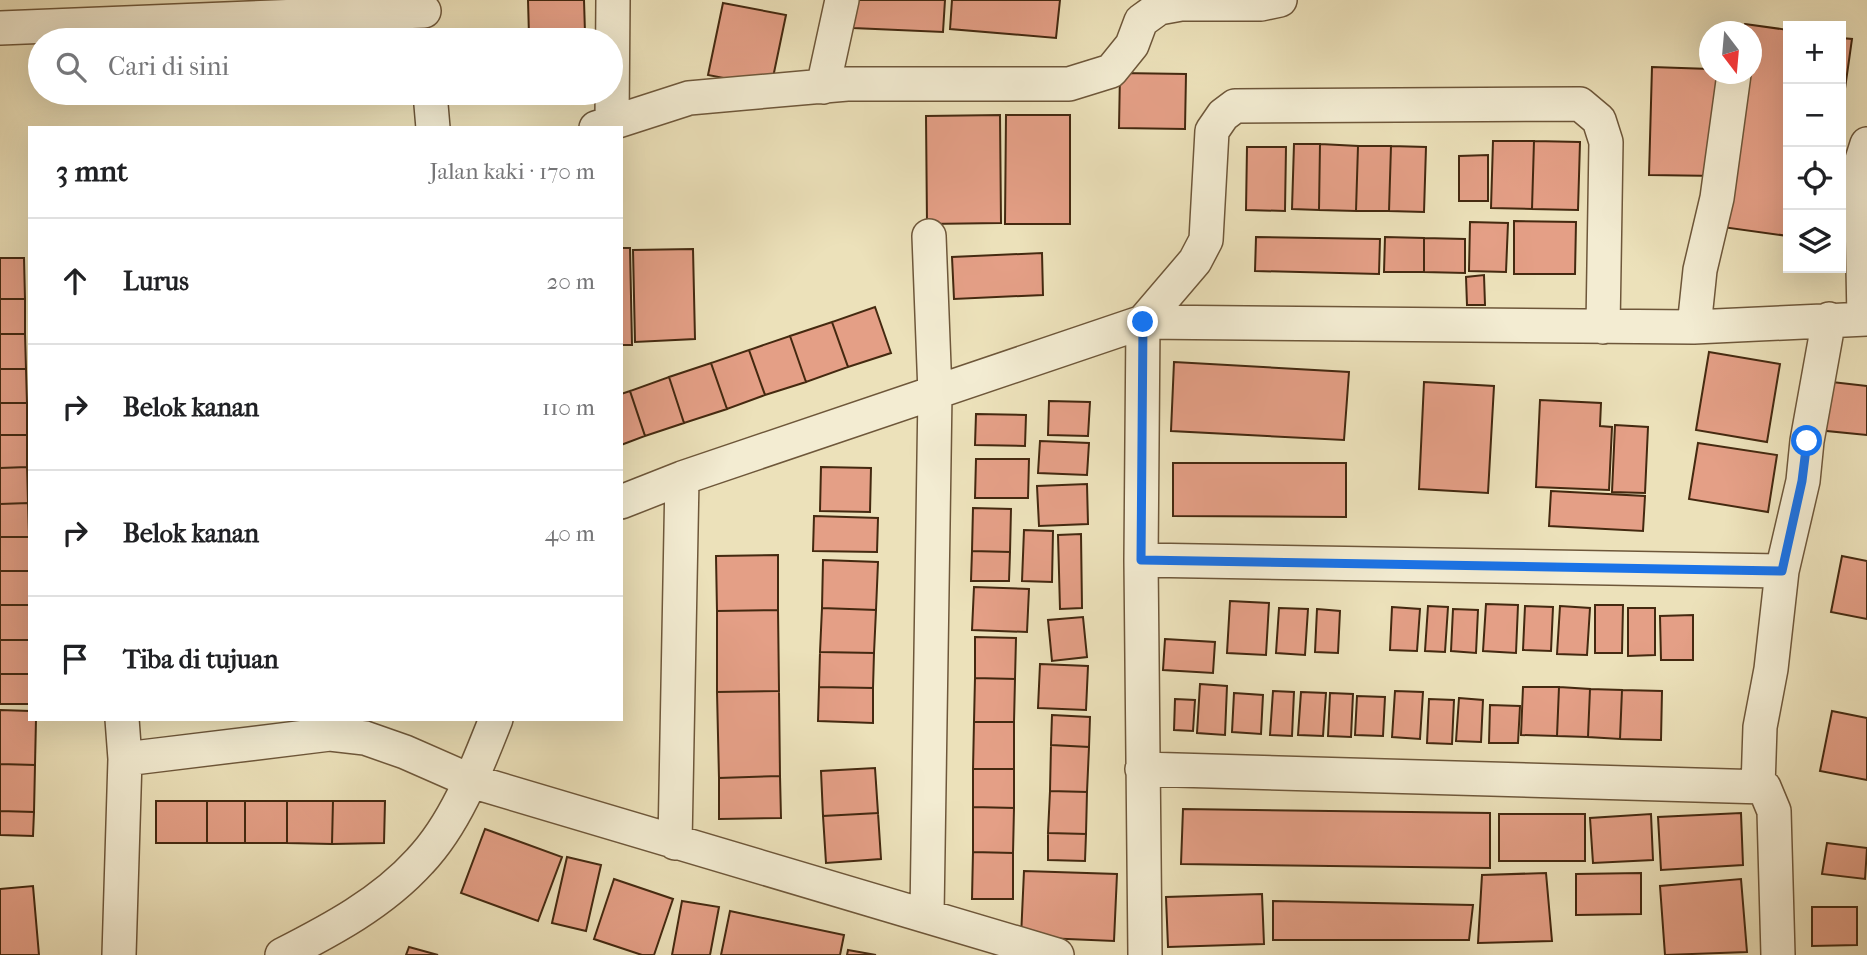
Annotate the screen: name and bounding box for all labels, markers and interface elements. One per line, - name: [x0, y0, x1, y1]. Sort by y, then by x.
- north arrow: [1699, 21, 1762, 84]
- map controls: [1783, 21, 1846, 273]
- button: +: [1783, 21, 1846, 84]
- search box: [28, 28, 623, 105]
- icon: search: [52, 48, 90, 86]
- text: Cari di sini: [108, 51, 229, 82]
- button: −: [1783, 84, 1846, 147]
- button: locate: [1783, 147, 1846, 210]
- text: 3 mnt: [56, 154, 128, 189]
- text: Jalan kaki · 170 m: [429, 158, 595, 185]
- button: layers: [1783, 210, 1846, 273]
- icon: ahead: [56, 262, 94, 300]
- text: Lurus: [123, 266, 189, 297]
- text: 20 m: [546, 268, 595, 295]
- route end: [1127, 306, 1158, 337]
- icon: right: [56, 388, 94, 426]
- text: Belok kanan: [123, 392, 259, 423]
- text: 110 m: [542, 394, 595, 421]
- route start: [1791, 425, 1822, 456]
- icon: right: [56, 514, 94, 552]
- text: Belok kanan: [123, 518, 259, 549]
- text: 40 m: [545, 520, 595, 547]
- icon: arrive: [56, 640, 94, 678]
- text: Tiba di tujuan: [123, 644, 279, 675]

